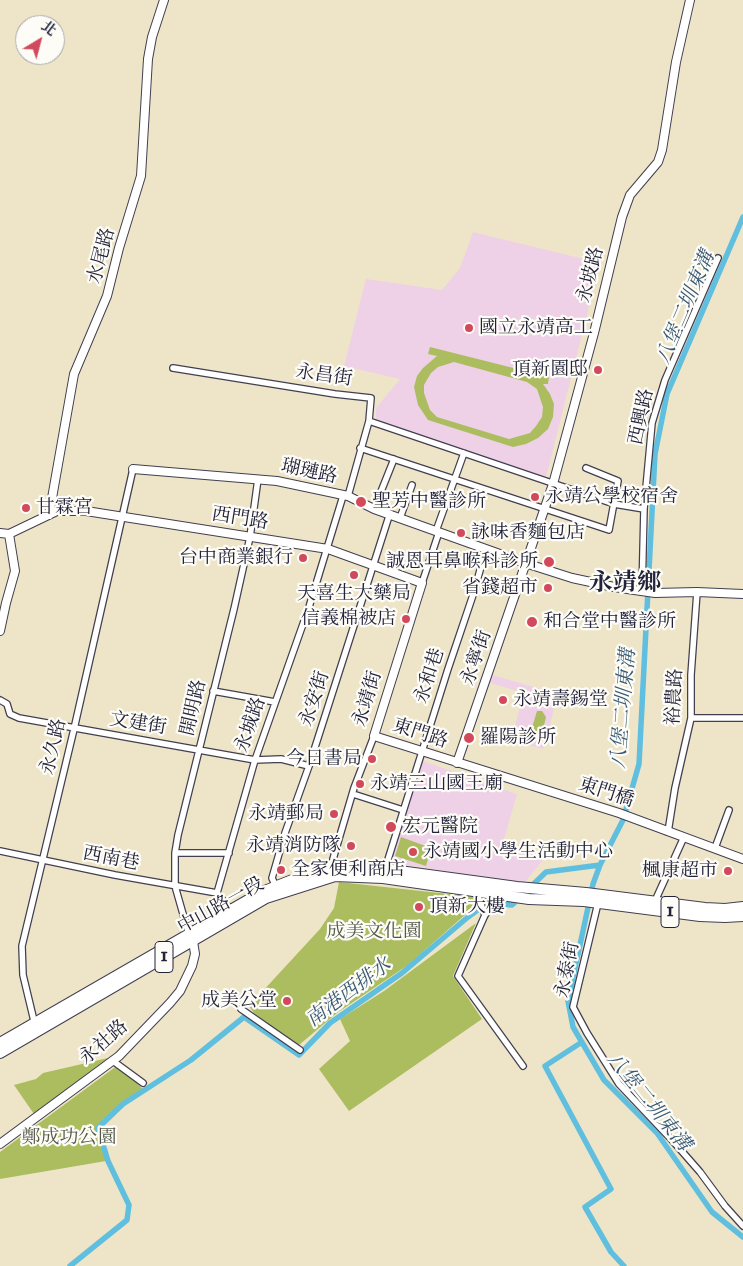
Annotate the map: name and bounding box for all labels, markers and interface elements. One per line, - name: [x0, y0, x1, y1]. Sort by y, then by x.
- north arrow: [15, 15, 65, 65]
- text: 北: [38, 17, 59, 39]
- street label: 水尾路: [84, 226, 120, 286]
- street label: 永坡路: [573, 245, 609, 305]
- water label: 八堡二圳東溝: [652, 248, 720, 368]
- place label: 國立永靖高工: [479, 317, 593, 339]
- marker: 國立永靖高工: [463, 322, 475, 334]
- place label: 頂新園邸: [512, 359, 588, 381]
- street label: 永昌街: [294, 361, 354, 391]
- marker: 頂新園邸: [592, 364, 604, 376]
- street label: 西興路: [625, 387, 659, 447]
- street label: 瑚璉路: [279, 455, 339, 489]
- place label: 永靖公學校宿舍: [545, 486, 678, 508]
- place label: 聖芳中醫診所: [372, 491, 486, 513]
- marker: 永靖公學校宿舍: [529, 491, 541, 503]
- marker: 聖芳中醫診所: [354, 495, 368, 509]
- place label: 甘霖宮: [36, 497, 93, 519]
- marker: 甘霖宮: [20, 502, 32, 514]
- street label: 西門路: [210, 503, 270, 535]
- place label: 詠味香麵包店: [471, 522, 585, 544]
- marker: 詠味香麵包店: [455, 527, 467, 539]
- place label: 台中商業銀行: [179, 547, 293, 569]
- place label: 誠恩耳鼻喉科診所: [386, 551, 538, 573]
- marker: 台中商業銀行: [297, 552, 309, 564]
- marker: 誠恩耳鼻喉科診所: [542, 555, 556, 569]
- marker: 天喜生大藥局: [348, 569, 360, 581]
- district label: 永靖鄉: [589, 570, 661, 598]
- place label: 省錢超市: [462, 577, 538, 599]
- marker: 省錢超市: [542, 582, 554, 594]
- place label: 天喜生大藥局: [297, 583, 411, 605]
- place label: 信義棉被店: [301, 608, 396, 630]
- place label: 和合堂中醫診所: [543, 611, 676, 633]
- marker: 信義棉被店: [400, 613, 412, 625]
- marker: 和合堂中醫診所: [525, 615, 539, 629]
- street label: 永寧街: [457, 627, 497, 689]
- street label: 永和巷: [410, 645, 450, 707]
- water label: 八堡二圳東溝: [607, 648, 641, 770]
- street label: 永安街: [295, 668, 335, 730]
- street label: 永靖街: [349, 668, 387, 730]
- street label: 裕農路: [662, 668, 688, 726]
- street label: 開明路: [176, 678, 212, 738]
- place label: 永靖壽錫堂: [513, 689, 608, 711]
- street label: 永城路: [231, 694, 271, 756]
- marker: 永靖壽錫堂: [497, 694, 509, 706]
- street label: 文建街: [108, 708, 168, 740]
- street label: 東門路: [389, 714, 451, 754]
- street label: 永久路: [36, 717, 72, 777]
- place label: 羅陽診所: [480, 727, 556, 749]
- marker: 羅陽診所: [462, 731, 476, 745]
- place label: 今日書局: [286, 748, 362, 770]
- marker: 今日書局: [366, 753, 378, 765]
- place label: 永靖三山國王廟: [370, 773, 503, 795]
- street label: 東門橋: [575, 773, 637, 813]
- marker: 永靖三山國王廟: [354, 778, 366, 790]
- place label: 永靖郵局: [248, 803, 324, 825]
- marker: 永靖郵局: [328, 808, 340, 820]
- place label: 宏元醫院: [402, 816, 478, 838]
- marker: 宏元醫院: [384, 820, 398, 834]
- place label: 永靖消防隊: [246, 835, 341, 857]
- marker: 永靖消防隊: [345, 840, 357, 852]
- place label: 永靖國小學生活動中心: [423, 841, 613, 863]
- street label: 西南巷: [81, 842, 141, 876]
- marker: 永靖國小學生活動中心: [407, 846, 419, 858]
- place label: 全家便利商店: [291, 859, 405, 881]
- place label: 楓康超市: [642, 860, 718, 882]
- marker: 全家便利商店: [275, 864, 287, 876]
- marker: 楓康超市: [722, 865, 734, 877]
- street label: 中山路一段: [174, 873, 268, 939]
- place label: 頂新大樓: [429, 896, 505, 918]
- road number: 1: [661, 896, 679, 928]
- marker: 頂新大樓: [413, 901, 425, 913]
- park label: 成美文化園: [327, 921, 421, 943]
- street label: 永泰街: [551, 940, 585, 1000]
- road number: 1: [155, 942, 173, 972]
- water label: 南港西排水: [302, 953, 396, 1033]
- place label: 成美公堂: [201, 990, 277, 1012]
- marker: 成美公堂: [281, 995, 293, 1007]
- street label: 永社路: [75, 1016, 133, 1070]
- water label: 八堡二圳東溝: [601, 1048, 695, 1156]
- park label: 鄭成功公園: [22, 1127, 116, 1149]

